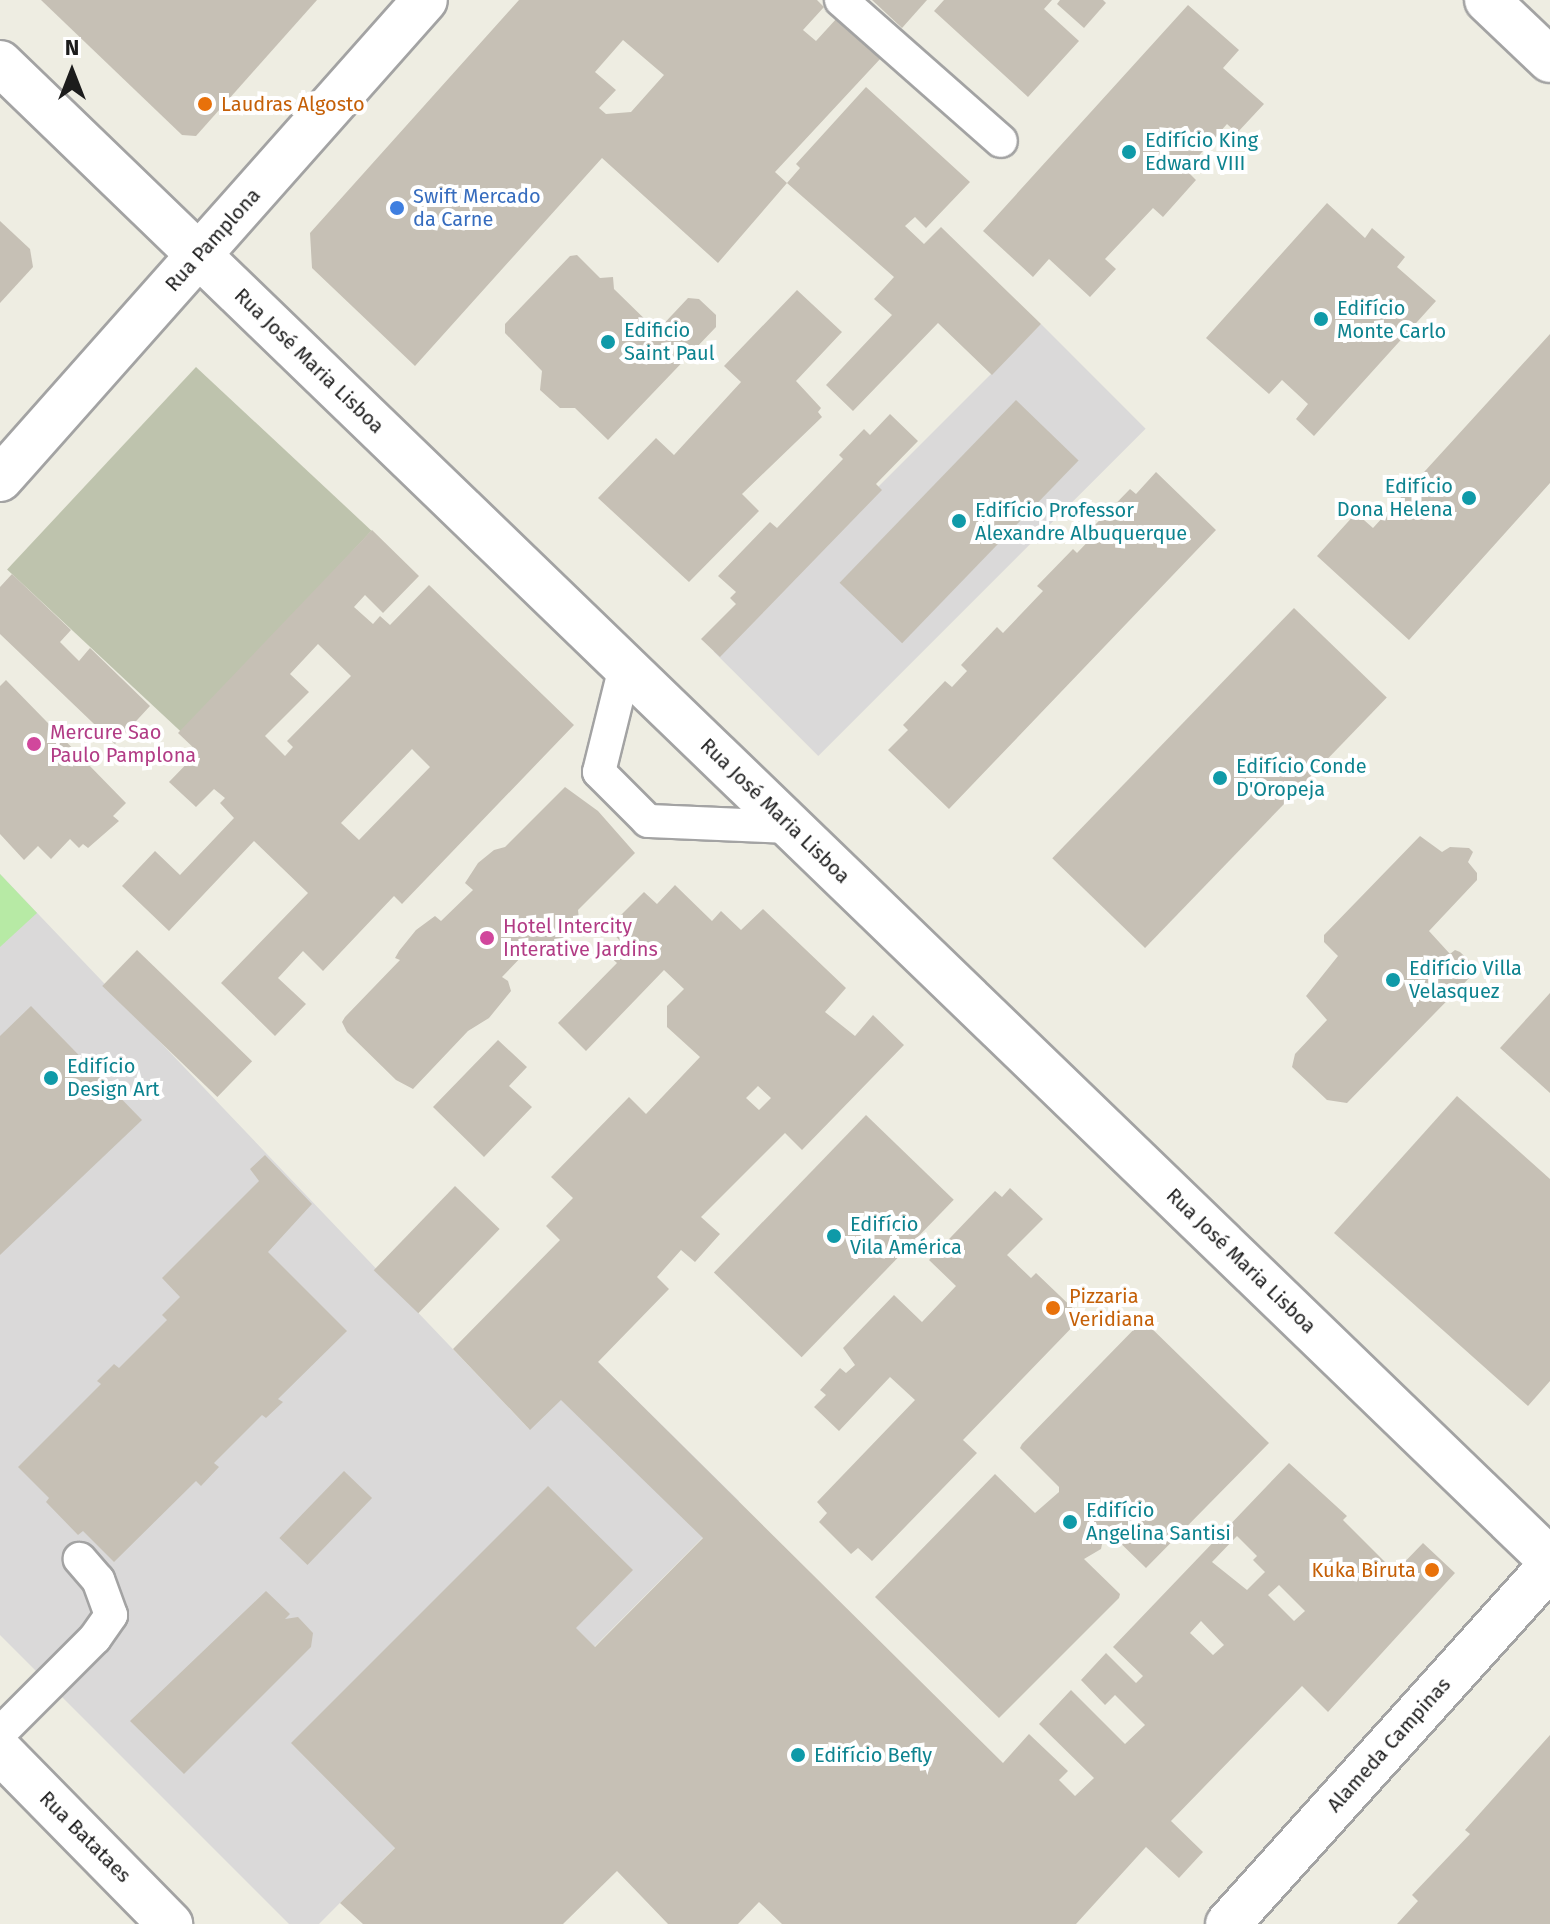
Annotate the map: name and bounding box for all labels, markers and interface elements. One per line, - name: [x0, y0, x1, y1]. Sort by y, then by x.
- north arrow: [32, 32, 112, 112]
- text: N: [65, 34, 79, 61]
- place label: Laudras Algosto: [221, 92, 365, 116]
- marker: Laudras Algosto: [196, 95, 214, 113]
- place label: Edifício King Edward VIII: [1145, 128, 1258, 175]
- marker: Edifício King Edward VIII: [1120, 143, 1138, 161]
- street label: Rua Pamplona: [160, 184, 266, 296]
- place label: Swift Mercado da Carne: [413, 184, 541, 231]
- marker: Swift Mercado da Carne: [388, 199, 406, 217]
- street label: Rua José Maria Lisboa: [229, 283, 389, 439]
- place label: Edifício Monte Carlo: [1337, 296, 1446, 343]
- marker: Edifício Monte Carlo: [1312, 310, 1330, 328]
- place label: Edificio Saint Paul: [624, 318, 715, 365]
- marker: Edificio Saint Paul: [599, 333, 617, 351]
- place label: Edifício Dona Helena: [1337, 474, 1453, 521]
- marker: Edifício Dona Helena: [1460, 489, 1478, 507]
- place label: Edifício Professor Alexandre Albuquerque: [975, 498, 1187, 545]
- marker: Edifício Professor Alexandre Albuquerque: [950, 512, 968, 530]
- place label: Mercure Sao Paulo Pamplona: [50, 720, 196, 767]
- street label: Rua José Maria Lisboa: [695, 733, 855, 889]
- marker: Mercure Sao Paulo Pamplona: [25, 735, 43, 753]
- place label: Edifício Conde D'Oropeja: [1236, 754, 1367, 801]
- marker: Edifício Conde D'Oropeja: [1211, 769, 1229, 787]
- place label: Hotel Intercity Interative Jardins: [503, 914, 658, 961]
- marker: Hotel Intercity Interative Jardins: [478, 929, 496, 947]
- place label: Edifício Villa Velasquez: [1409, 956, 1522, 1003]
- marker: Edifício Villa Velasquez: [1384, 971, 1402, 989]
- place label: Edifício Design Art: [67, 1054, 160, 1101]
- marker: Edifício Design Art: [42, 1069, 60, 1087]
- street label: Rua José Maria Lisboa: [1161, 1183, 1321, 1339]
- place label: Edifício Vila América: [850, 1212, 962, 1259]
- marker: Edifício Vila América: [825, 1227, 843, 1245]
- place label: Pizzaria Veridiana: [1069, 1284, 1155, 1331]
- marker: Pizzaria Veridiana: [1044, 1299, 1062, 1317]
- place label: Edifício Angelina Santisi: [1086, 1498, 1231, 1545]
- marker: Edifício Angelina Santisi: [1061, 1513, 1079, 1531]
- place label: Kuka Biruta: [1312, 1558, 1416, 1582]
- marker: Kuka Biruta: [1423, 1561, 1441, 1579]
- street label: Alameda Campinas: [1322, 1673, 1456, 1817]
- place label: Edifício Befly: [814, 1743, 932, 1767]
- marker: Edifício Befly: [789, 1746, 807, 1764]
- street label: Rua Batataes: [34, 1786, 136, 1888]

